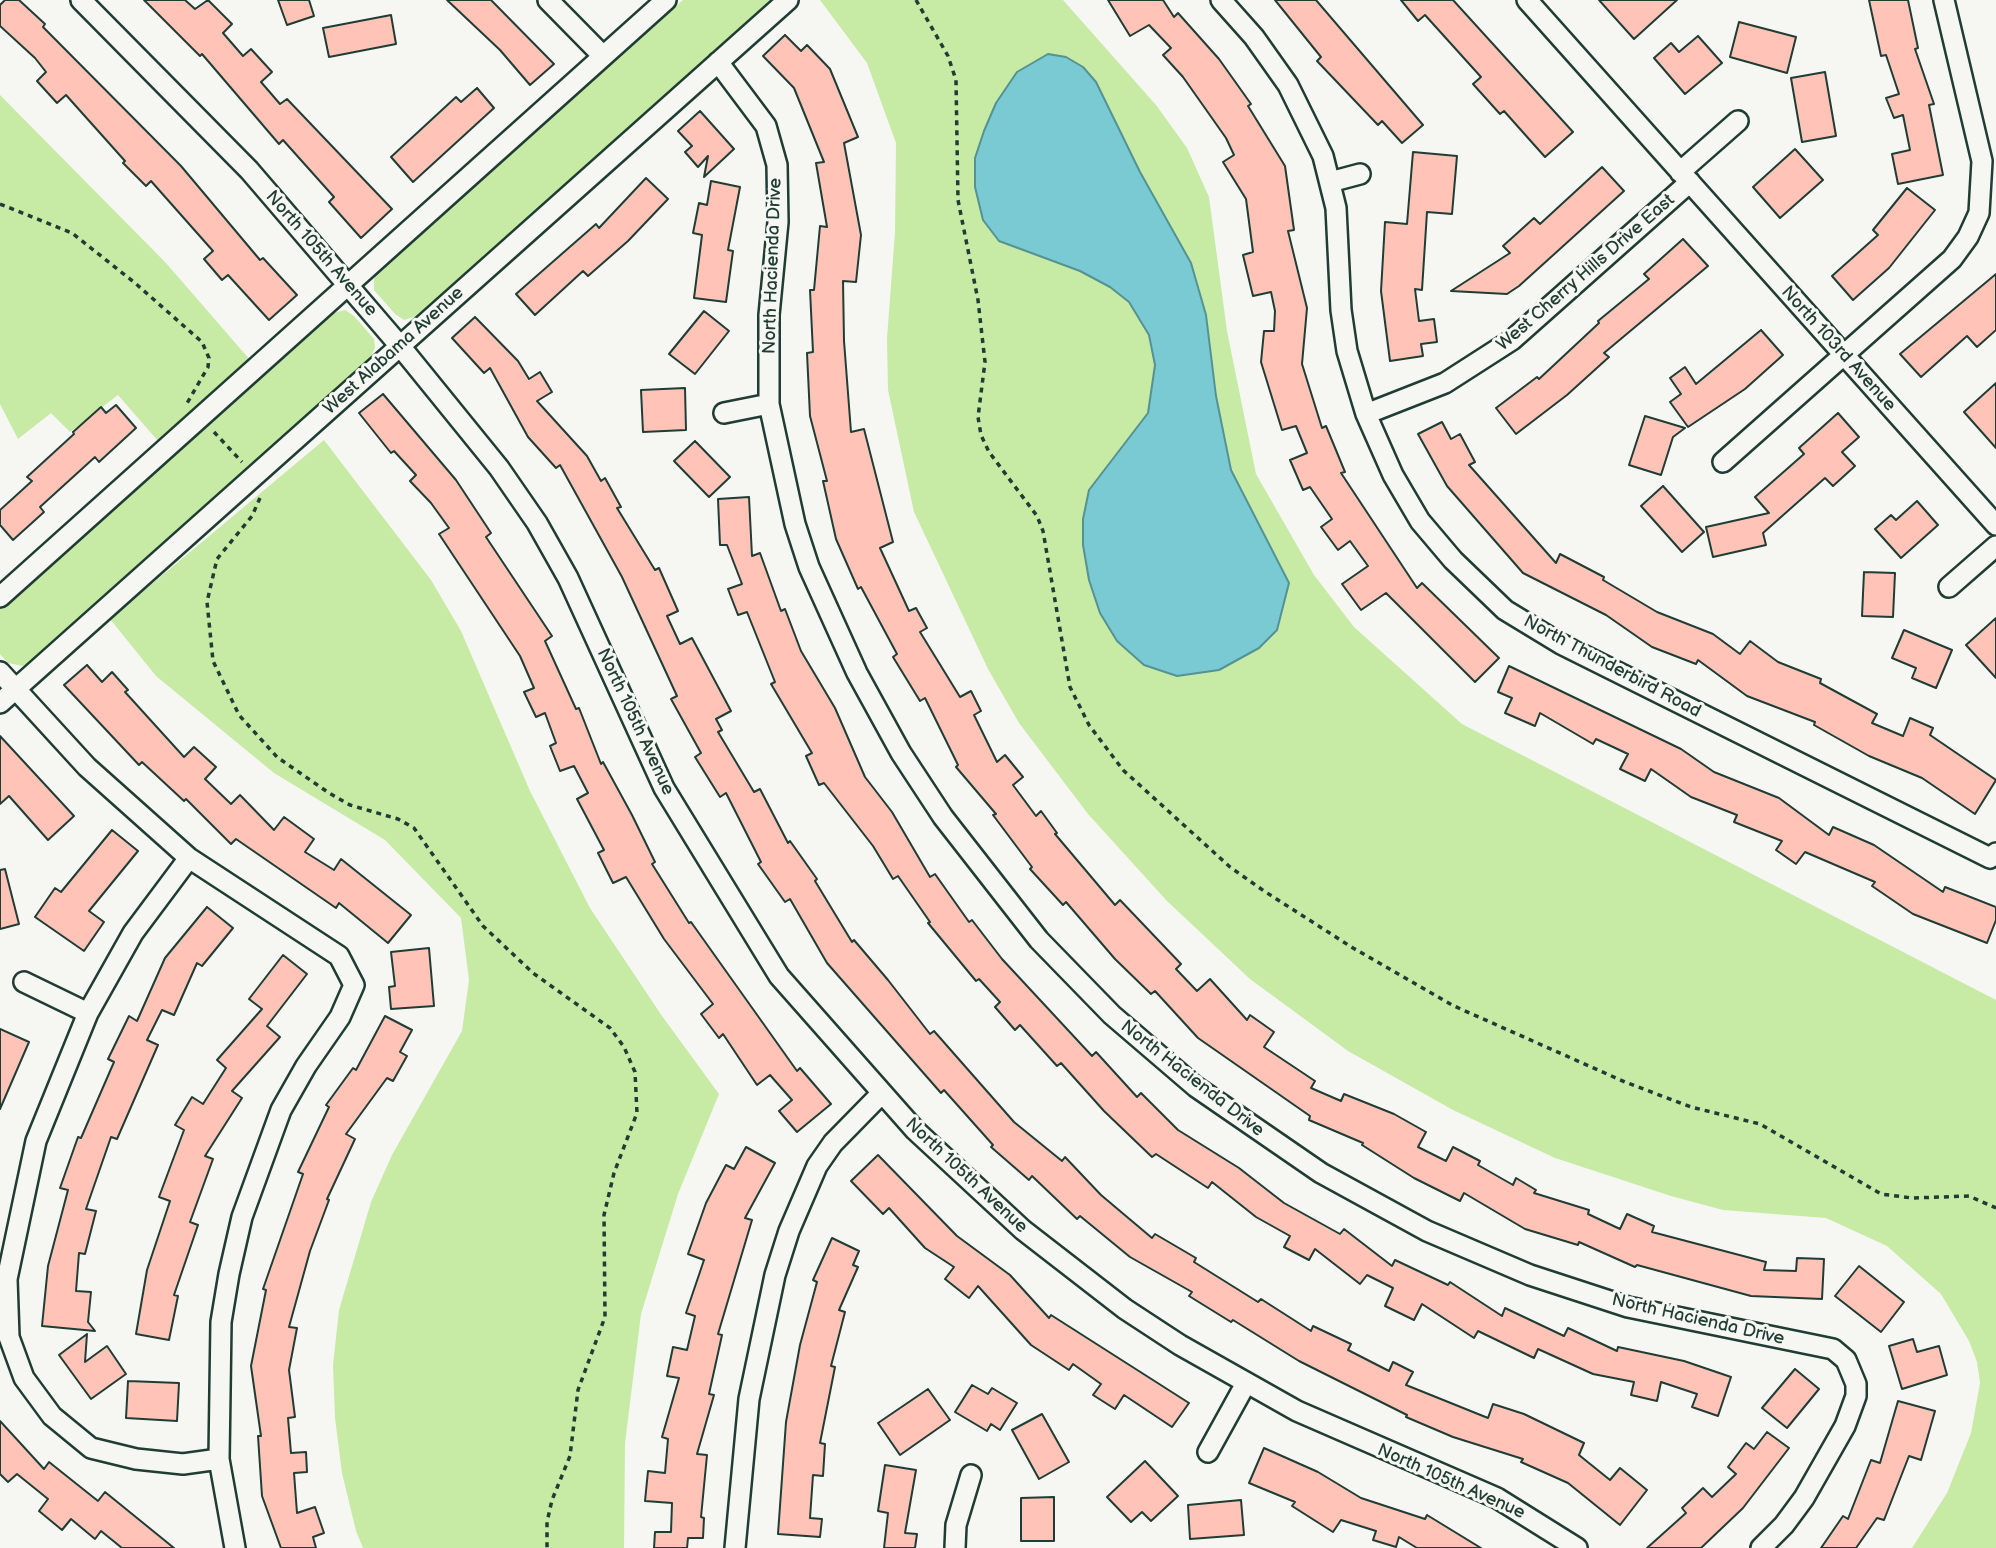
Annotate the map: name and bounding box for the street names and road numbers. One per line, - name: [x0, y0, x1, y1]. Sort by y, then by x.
- street label: North Hacienda Drive: [759, 177, 787, 355]
- street label: North 105th Avenue: [261, 187, 381, 321]
- street label: West Cherry Hills Drive East: [1493, 190, 1679, 356]
- street label: West Alabama Avenue: [319, 282, 469, 420]
- street label: North 103rd Avenue: [1776, 282, 1900, 416]
- street label: North Thunderbird Road: [1520, 611, 1704, 723]
- street label: North 105th Avenue: [592, 645, 678, 799]
- street label: North Hacienda Drive: [1116, 1016, 1268, 1142]
- street label: North 105th Avenue: [900, 1114, 1032, 1238]
- street label: North Hacienda Drive: [1610, 1290, 1786, 1350]
- street label: North 105th Avenue: [1374, 1440, 1528, 1524]

